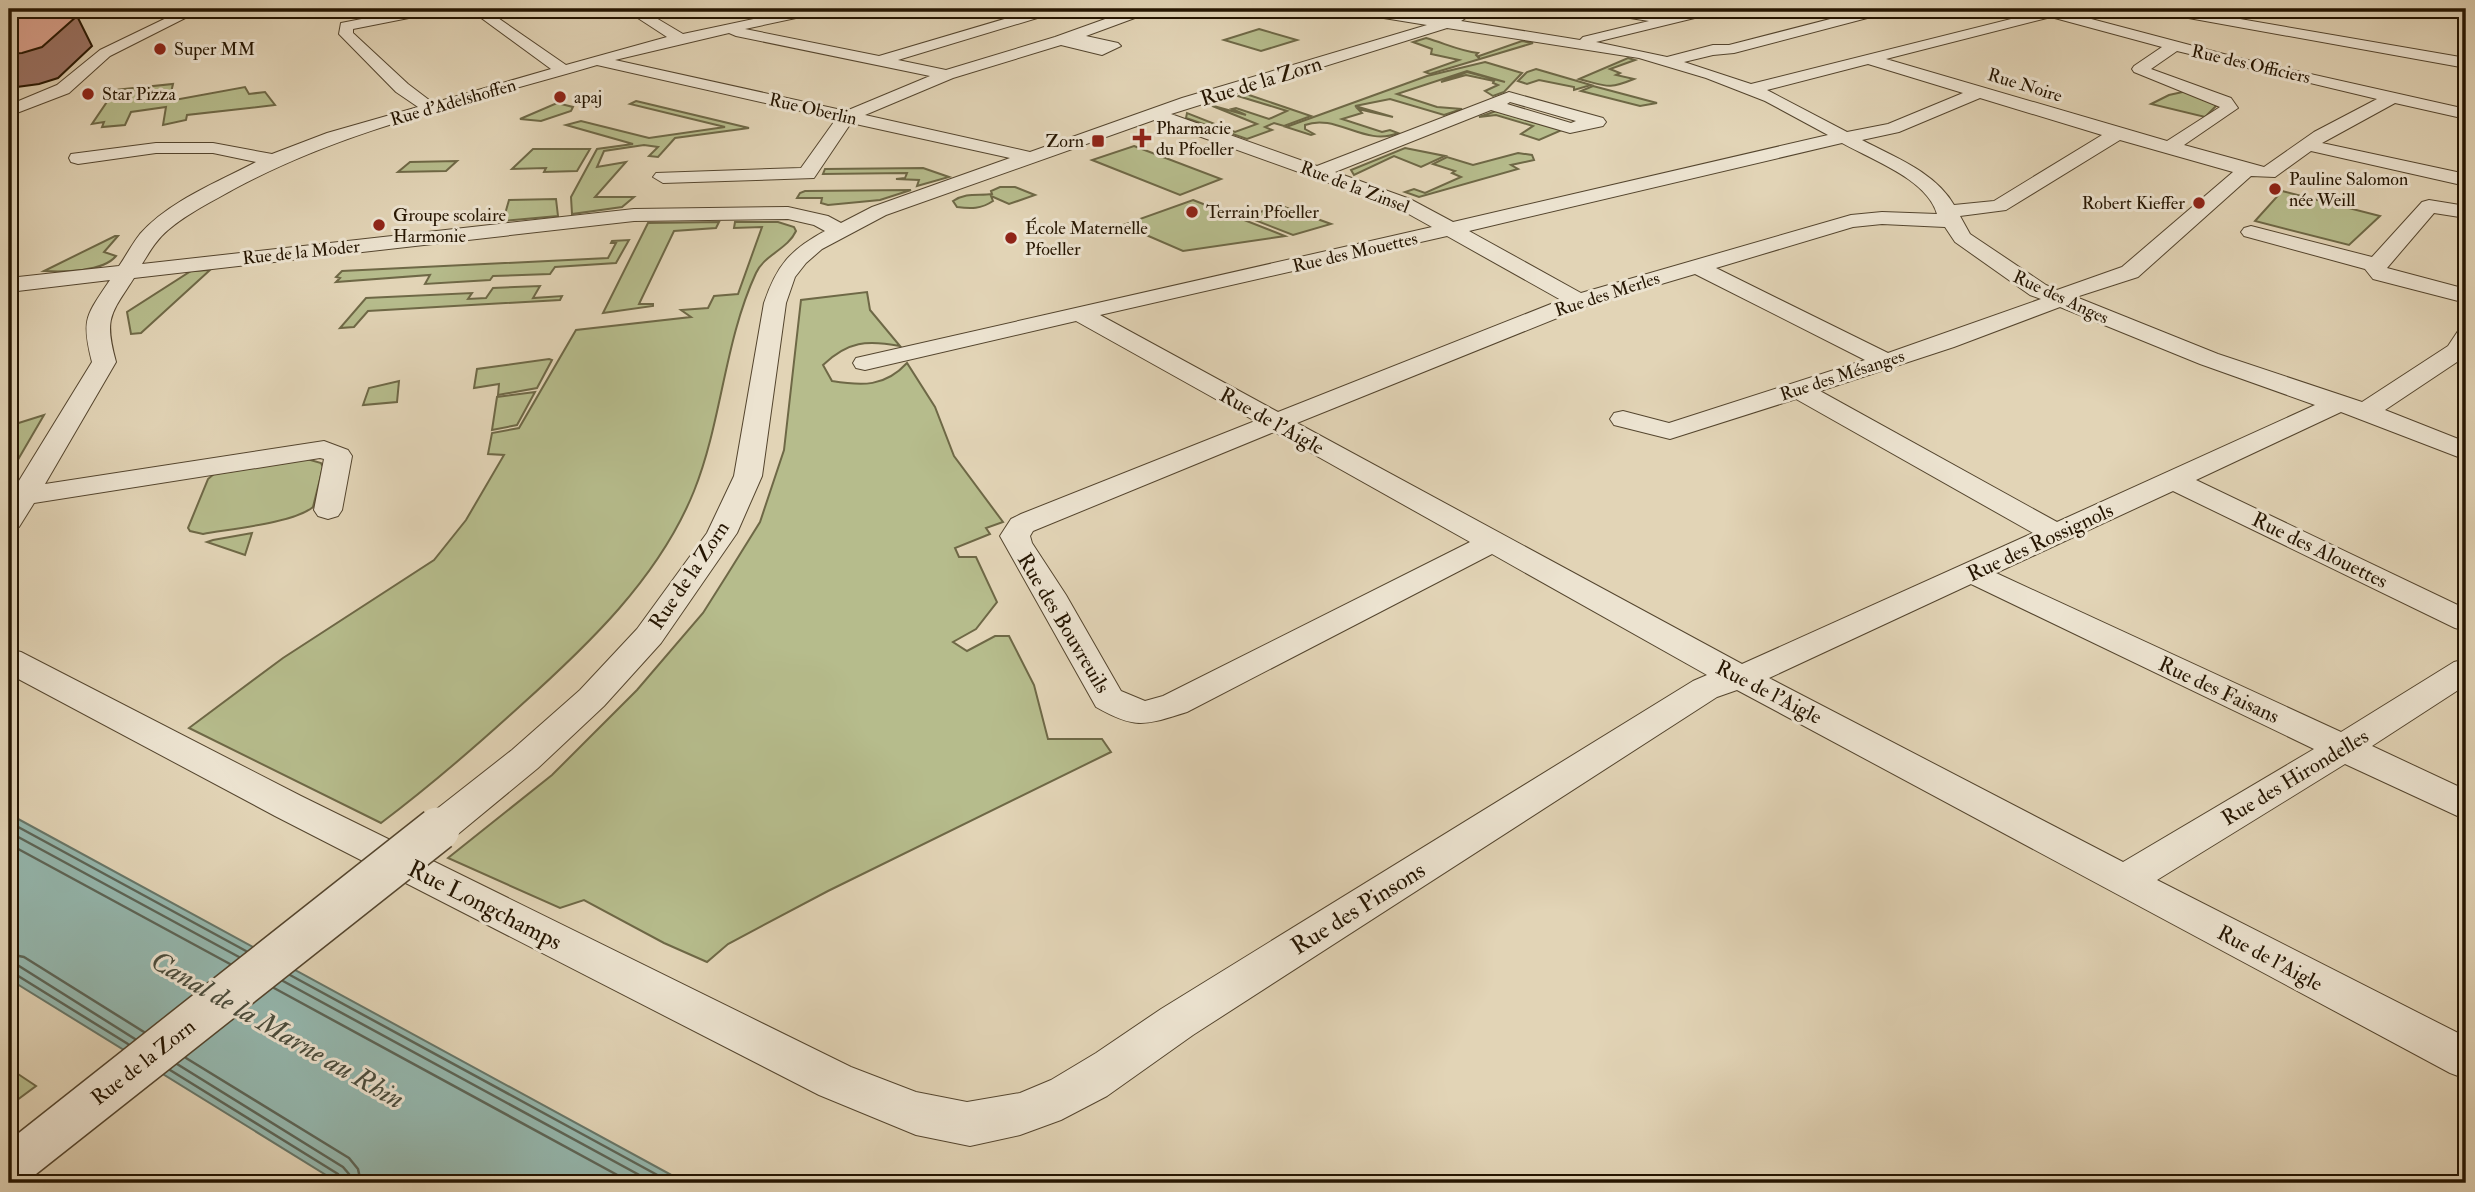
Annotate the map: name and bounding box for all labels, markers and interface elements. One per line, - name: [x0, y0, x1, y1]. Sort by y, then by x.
- place label: Super MM: [174, 38, 255, 61]
- street label: Rue des Officiers: [2189, 40, 2313, 89]
- marker: Super MM: [152, 41, 168, 57]
- street label: Rue de la Zorn: [1197, 50, 1325, 113]
- street label: Rue Noire: [1985, 63, 2065, 108]
- street label: Rue d'Adelshoffen: [388, 74, 519, 131]
- place label: Star Pizza: [102, 83, 176, 106]
- marker: Star Pizza: [80, 86, 96, 102]
- place label: apaj: [574, 86, 602, 109]
- street label: Rue Oberlin: [767, 88, 859, 131]
- marker: apaj: [552, 89, 568, 105]
- place label: Pharmacie du Pfoeller: [1156, 117, 1234, 161]
- place label: Zorn: [1046, 130, 1084, 153]
- marker: Pharmacie du Pfoeller: [1134, 130, 1150, 146]
- marker: Zorn: [1090, 133, 1106, 149]
- street label: Rue de la Zinsel: [1297, 156, 1413, 219]
- place label: Pauline Salomon née Weill: [2289, 168, 2408, 212]
- marker: Pauline Salomon née Weill: [2267, 181, 2283, 197]
- place label: Robert Kieffer: [2082, 192, 2185, 215]
- marker: Robert Kieffer: [2191, 195, 2207, 211]
- place label: Terrain Pfoeller: [1206, 201, 1319, 224]
- place label: Groupe scolaire Harmonie: [393, 204, 507, 248]
- marker: Terrain Pfoeller: [1184, 204, 1200, 220]
- marker: Groupe scolaire Harmonie: [371, 217, 387, 233]
- place label: École Maternelle Pfoeller: [1025, 217, 1148, 261]
- street label: Rue des Mouettes: [1290, 227, 1420, 278]
- marker: École Maternelle Pfoeller: [1003, 230, 1019, 246]
- street label: Rue de la Moder: [241, 235, 361, 270]
- street label: Rue des Anges: [2009, 265, 2112, 330]
- street label: Rue des Merles: [1552, 267, 1663, 322]
- street label: Rue des Mésanges: [1777, 344, 1907, 406]
- street label: Rue de l'Aigle: [1215, 382, 1329, 461]
- street label: Rue des Rossignols: [1963, 497, 2118, 588]
- street label: Rue des Alouettes: [2248, 506, 2392, 595]
- street label: Rue de la Zorn: [643, 516, 736, 635]
- street label: Rue des Bouvreuils: [1011, 548, 1116, 698]
- street label: Rue des Faisans: [2154, 651, 2284, 730]
- street label: Rue de l'Aigle: [1711, 654, 1827, 731]
- street label: Rue des Hirondelles: [2217, 723, 2374, 832]
- street label: Rue Longchamps: [403, 853, 567, 958]
- street label: Rue des Pinsons: [1285, 855, 1431, 962]
- street label: Rue de l'Aigle: [2212, 919, 2327, 998]
- water label: Canal de la Marne au Rhin: [144, 943, 410, 1117]
- street label: Rue de la Zorn: [86, 1013, 201, 1112]

